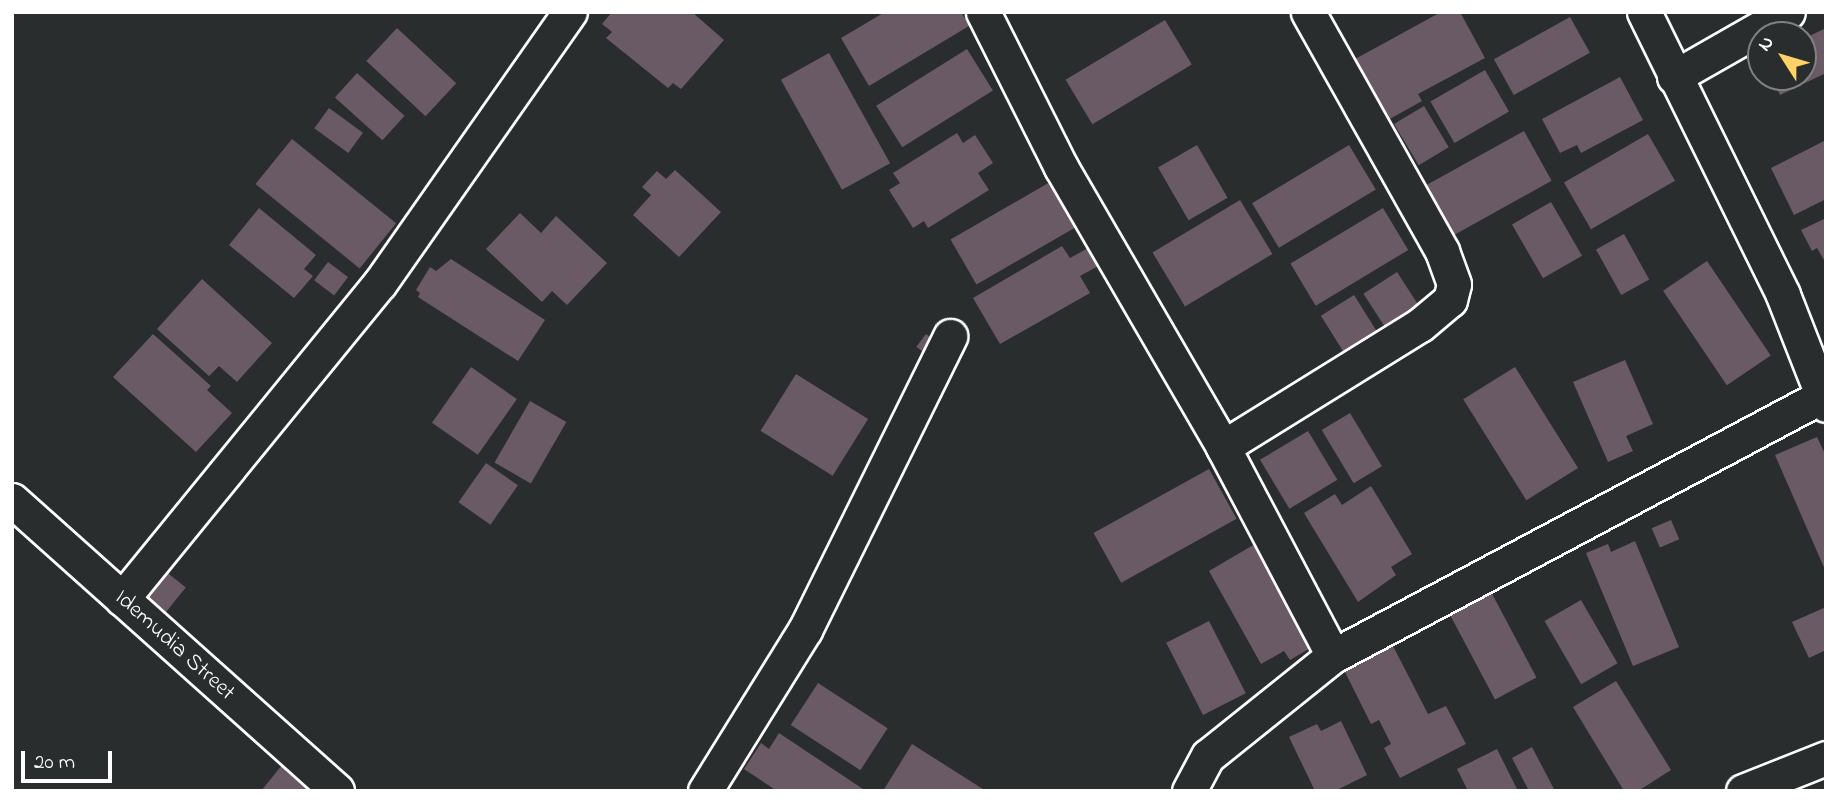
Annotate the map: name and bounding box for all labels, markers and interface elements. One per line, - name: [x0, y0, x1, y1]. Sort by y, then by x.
- north arrow: [1747, 21, 1817, 91]
- text: N: [1752, 31, 1781, 58]
- street label: Idemudia Street: [108, 585, 240, 707]
- scale bar: [24, 736, 116, 780]
- text: 20 m: [34, 748, 75, 778]

